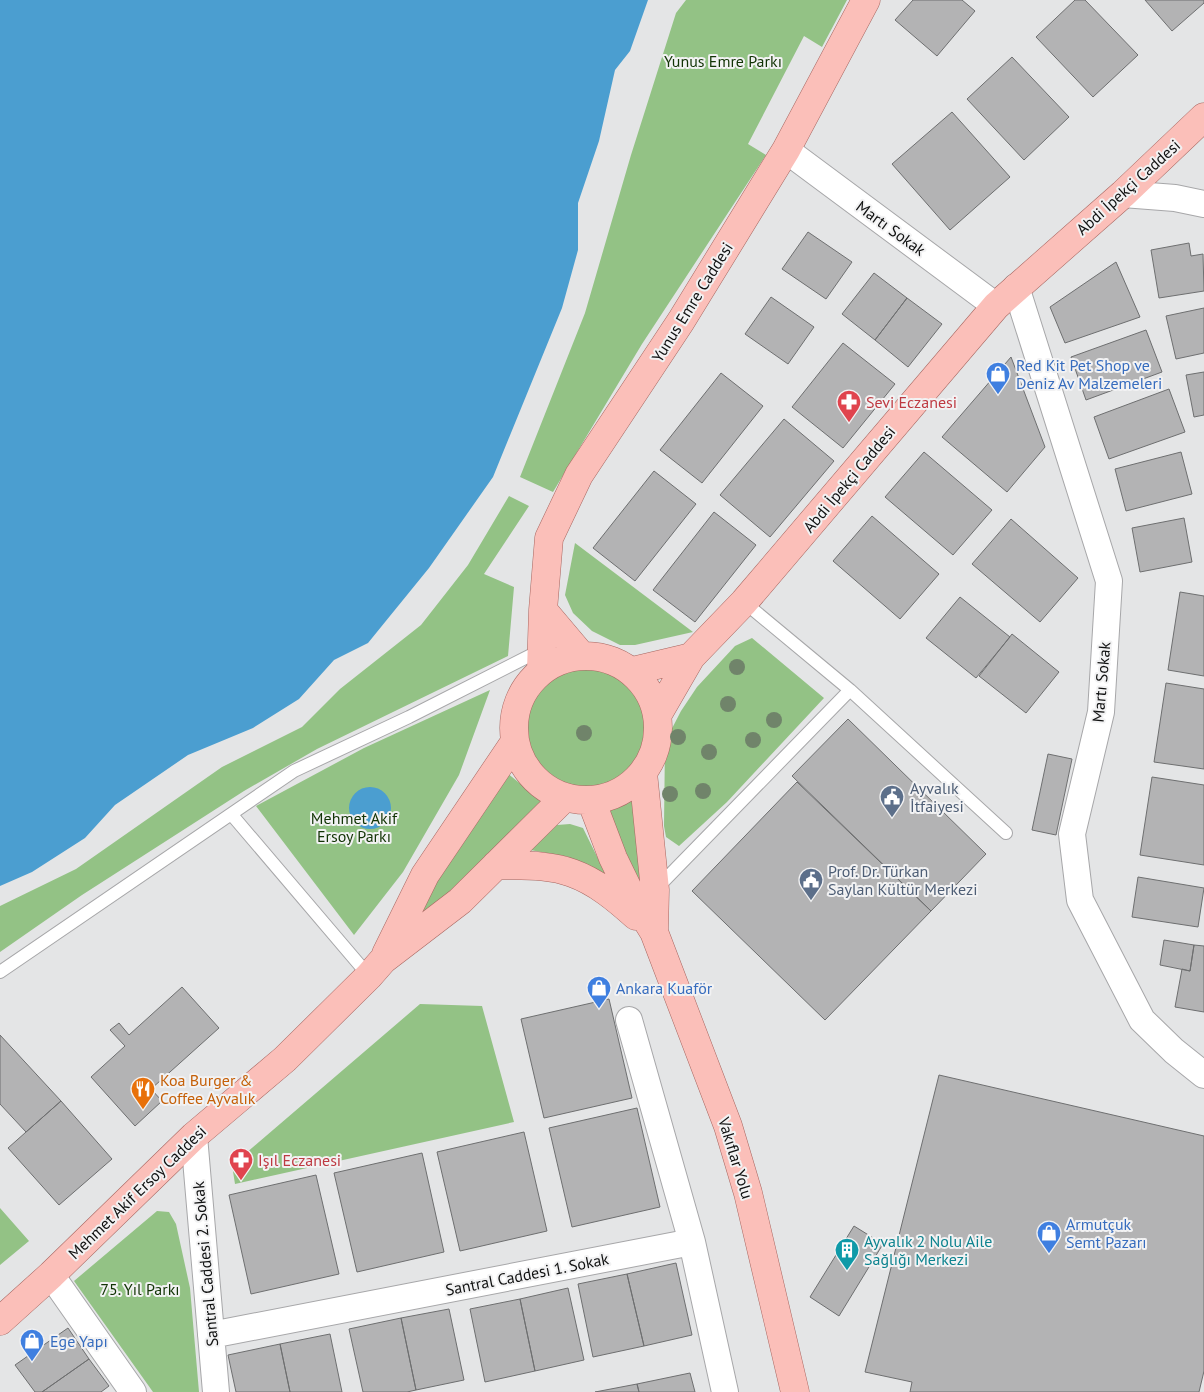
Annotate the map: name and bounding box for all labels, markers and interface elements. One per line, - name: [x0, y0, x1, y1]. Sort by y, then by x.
- park label: Yunus Emre Parkı: [664, 51, 782, 71]
- street label: Abdi İpekçi Caddesi: [1072, 135, 1184, 239]
- street label: Martı Sokak: [852, 196, 930, 260]
- street label: Yunus Emre Caddesi: [647, 238, 737, 366]
- place label: Red Kit Pet Shop ve Deniz Av Malzemeleri: [1016, 355, 1162, 393]
- shop icon: Red Kit Pet Shop ve Deniz Av Malzemeleri: [985, 361, 1011, 395]
- pharmacy icon: Sevi Eczanesi: [836, 389, 862, 423]
- place label: Sevi Eczanesi: [866, 392, 957, 412]
- street label: Abdi İpekçi Caddesi: [799, 422, 899, 536]
- street label: Martı Sokak: [1088, 641, 1115, 723]
- place label: Ayvalık İtfaiyesi: [910, 778, 964, 816]
- public building icon: Ayvalık İtfaiyesi: [879, 784, 905, 818]
- park label: Mehmet Akif Ersoy Parkı: [311, 808, 398, 846]
- place label: Prof. Dr. Türkan Saylan Kültür Merkezi: [828, 861, 977, 899]
- public building icon: Prof. Dr. Türkan Saylan Kültür Merkezi: [798, 867, 824, 901]
- shop icon: Ankara Kuaför: [586, 975, 612, 1009]
- place label: Ankara Kuaför: [616, 978, 713, 998]
- place label: Koa Burger & Coffee Ayvalık: [160, 1070, 256, 1108]
- restaurant icon: Koa Burger & Coffee Ayvalık: [130, 1076, 156, 1110]
- street label: Vakıflar Yolu: [714, 1114, 758, 1201]
- street label: Mehmet Akif Ersoy Caddesi: [64, 1121, 210, 1263]
- pharmacy icon: Işıl Eczanesi: [228, 1147, 254, 1181]
- place label: Işıl Eczanesi: [258, 1150, 341, 1170]
- street label: Santral Caddesi 2. Sokak: [188, 1180, 222, 1347]
- place label: Armutçuk Semt Pazarı: [1066, 1214, 1146, 1252]
- shop icon: Armutçuk Semt Pazarı: [1036, 1220, 1062, 1254]
- place label: Ayvalık 2 Nolu Aile Sağlığı Merkezi: [864, 1231, 992, 1269]
- building icon: Ayvalık 2 Nolu Aile Sağlığı Merkezi: [834, 1237, 860, 1271]
- street label: Santral Caddesi 1. Sokak: [444, 1248, 611, 1300]
- park label: 75. Yıl Parkı: [100, 1279, 180, 1299]
- shop icon: Ege Yapı: [19, 1328, 45, 1362]
- place label: Ege Yapı: [50, 1331, 108, 1351]

